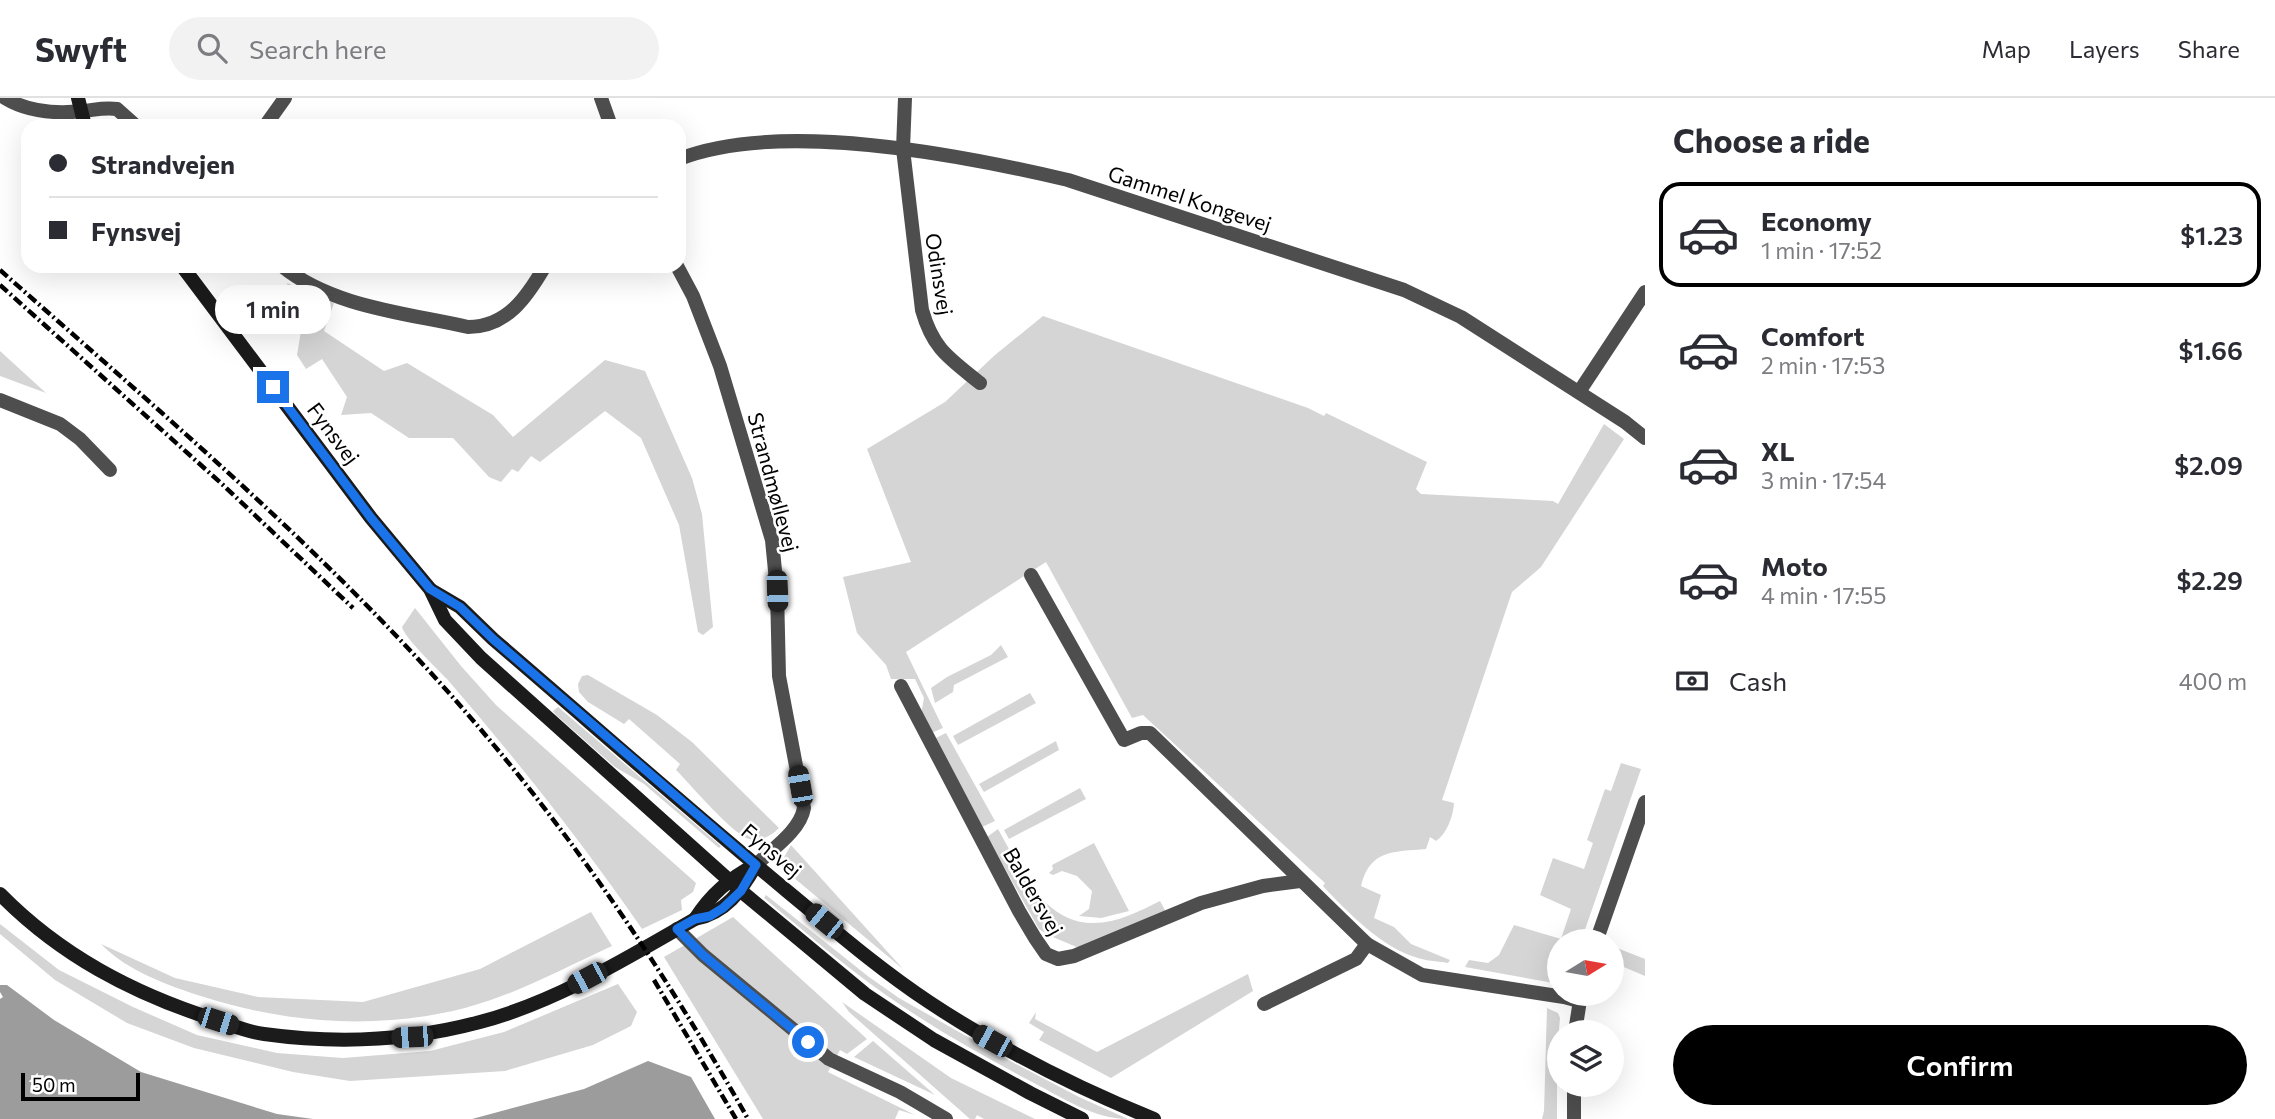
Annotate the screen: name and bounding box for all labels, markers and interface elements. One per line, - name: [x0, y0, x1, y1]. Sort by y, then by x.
- search box: [169, 17, 659, 80]
- text: Swyft: [35, 28, 127, 69]
- icon: search: [193, 29, 231, 67]
- text: Search here: [249, 33, 386, 64]
- text: Map: [1982, 34, 2031, 63]
- text: Layers: [2069, 34, 2140, 63]
- text: Share: [2178, 34, 2240, 63]
- text: Choose a ride: [1673, 120, 1870, 160]
- text: Strandvejen: [91, 148, 235, 179]
- street label: Gammel Kongevej: [1105, 160, 1275, 236]
- icon: car: [1677, 203, 1740, 266]
- text: Economy: [1761, 205, 1872, 236]
- text: Fynsvej: [91, 215, 181, 246]
- text: $1.23: [2180, 219, 2243, 250]
- street label: Odinsvej: [921, 231, 959, 317]
- text: 1 min · 17:52: [1761, 236, 1882, 264]
- callout: 1 min: [215, 286, 331, 334]
- text: 1 min: [246, 295, 300, 323]
- icon: car: [1677, 318, 1740, 381]
- text: Comfort: [1761, 320, 1864, 351]
- text: $1.66: [2178, 334, 2243, 365]
- text: 2 min · 17:53: [1761, 351, 1885, 379]
- route end: [257, 371, 289, 403]
- street label: Fynsvej: [303, 397, 365, 469]
- street label: Strandmøllevej: [743, 410, 805, 554]
- icon: car: [1677, 433, 1740, 496]
- text: XL: [1761, 435, 1795, 466]
- text: $2.09: [2174, 449, 2243, 480]
- text: 3 min · 17:54: [1761, 466, 1886, 494]
- icon: car: [1677, 548, 1740, 611]
- text: Moto: [1761, 550, 1828, 581]
- text: $2.29: [2176, 564, 2243, 595]
- car: [766, 570, 789, 612]
- text: 4 min · 17:55: [1761, 581, 1886, 609]
- icon: cash: [1673, 662, 1711, 700]
- text: Cash: [1729, 665, 1787, 696]
- text: 400 m: [2179, 667, 2247, 695]
- car: [787, 763, 814, 809]
- street label: Fynsvej: [737, 818, 807, 882]
- street label: Baldersvej: [999, 843, 1069, 939]
- car: [802, 900, 847, 942]
- north arrow: [1547, 929, 1624, 1006]
- map controls: [1547, 929, 1624, 1097]
- car: [564, 959, 611, 997]
- car: [195, 1005, 242, 1037]
- button: layers: [1547, 1020, 1624, 1097]
- car: [969, 1022, 1016, 1060]
- car: [391, 1025, 434, 1049]
- button: Confirm: [1673, 1025, 2247, 1105]
- route start: [792, 1026, 824, 1058]
- scale bar: [21, 1070, 140, 1102]
- text: 50 m: [32, 1073, 76, 1096]

